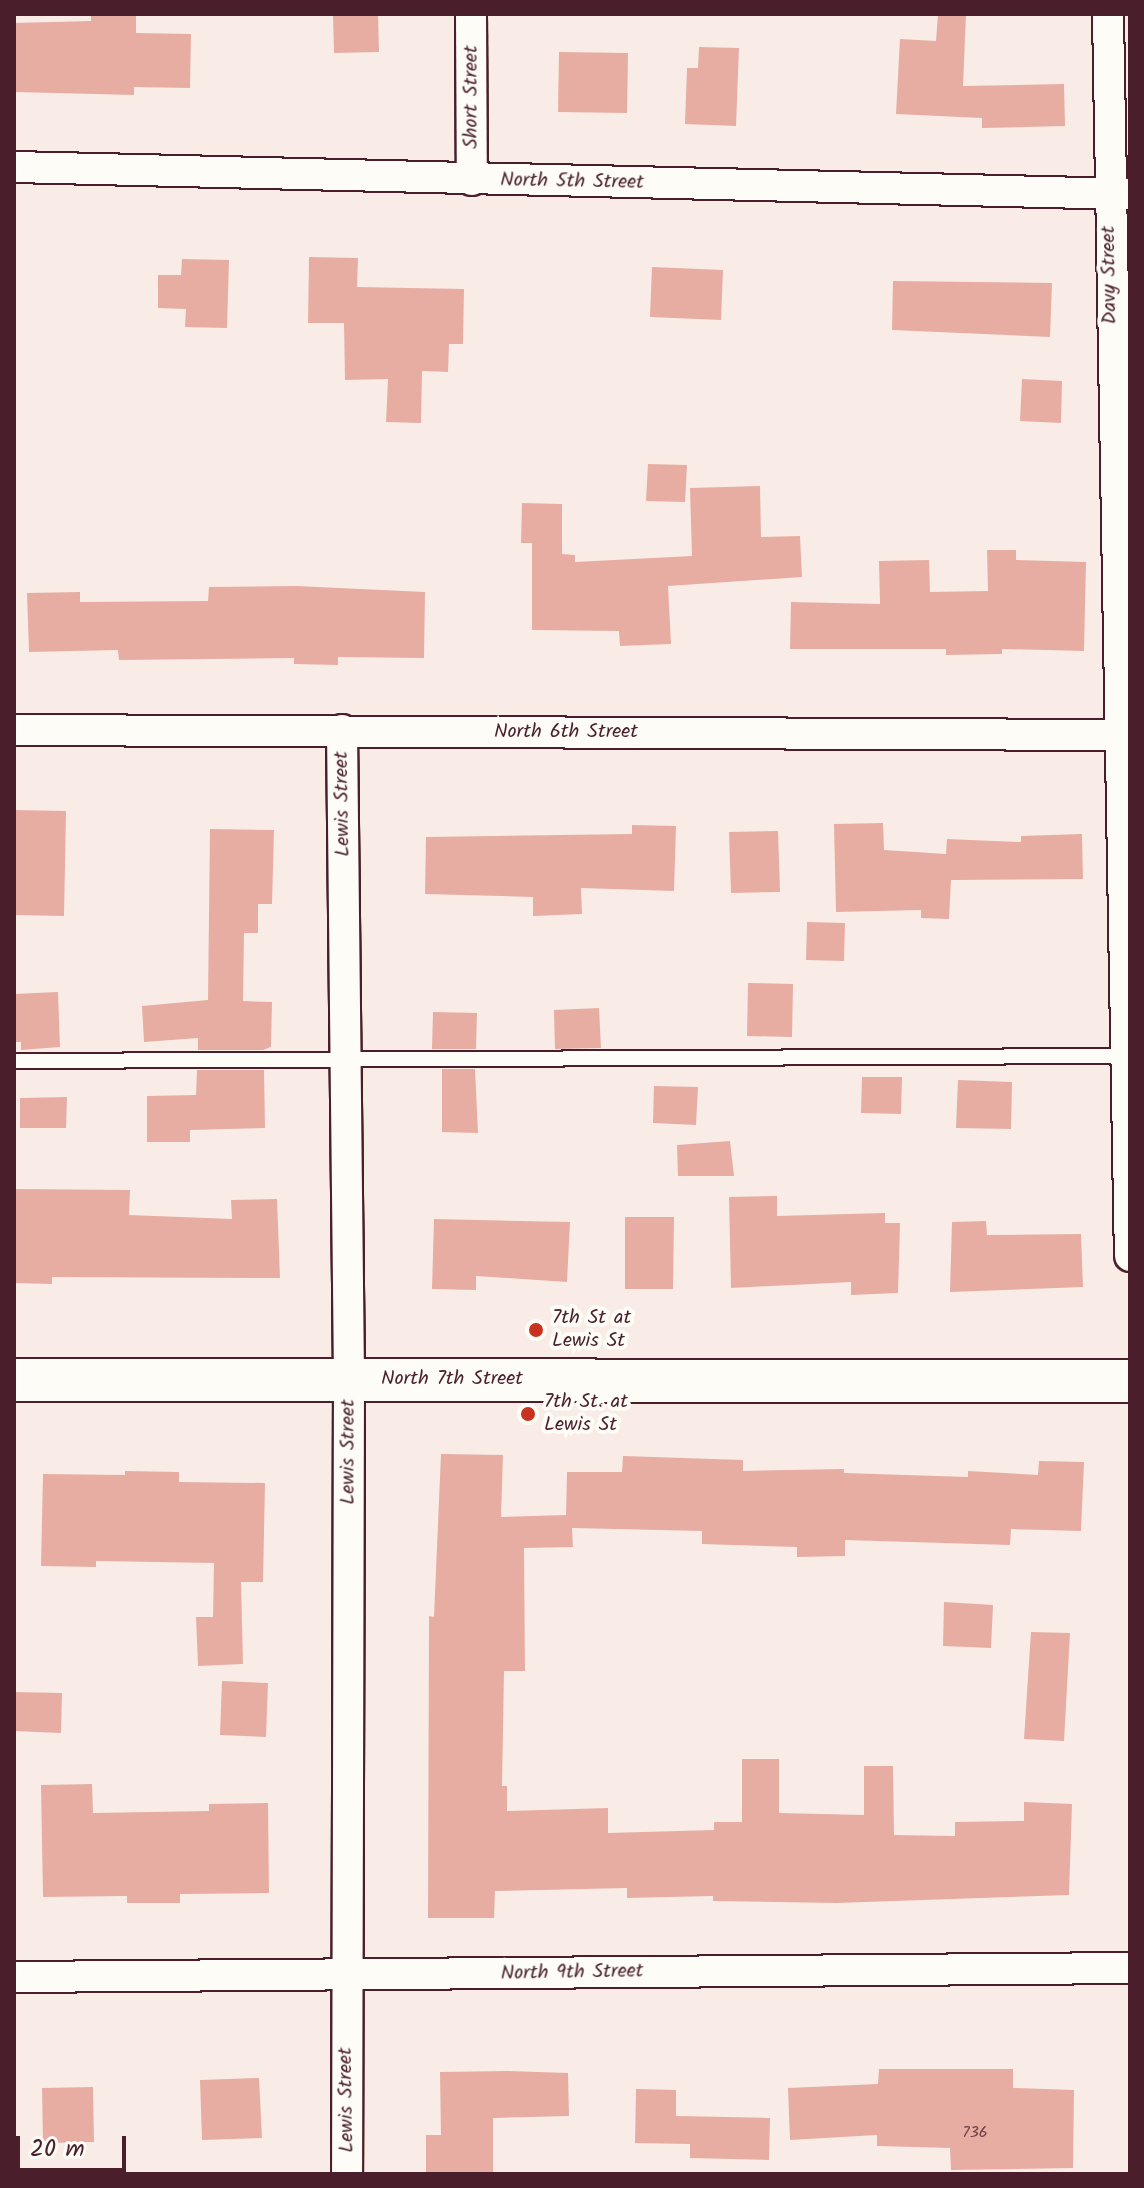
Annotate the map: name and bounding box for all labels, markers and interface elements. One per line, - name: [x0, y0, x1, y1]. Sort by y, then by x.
- street label: Short Street: [460, 45, 484, 149]
- street label: North 5th Street: [500, 169, 644, 195]
- street label: Davy Street: [1097, 225, 1123, 325]
- street label: North 6th Street: [494, 720, 638, 744]
- street label: Lewis Street: [330, 751, 356, 857]
- place label: 7th St at Lewis St: [552, 1306, 631, 1353]
- marker: 7th St at Lewis St: [527, 1321, 545, 1339]
- street label: North 7th Street: [381, 1367, 523, 1391]
- place label: 7th St. at Lewis St: [544, 1390, 628, 1437]
- street label: Lewis Street: [337, 1399, 361, 1505]
- marker: 7th St. at Lewis St: [519, 1405, 537, 1423]
- street label: North 9th Street: [500, 1960, 644, 1986]
- street label: Lewis Street: [334, 2047, 360, 2153]
- scale bar: [20, 2120, 130, 2170]
- house number: 736: [962, 2123, 988, 2143]
- text: 20 m: [30, 2130, 85, 2169]

